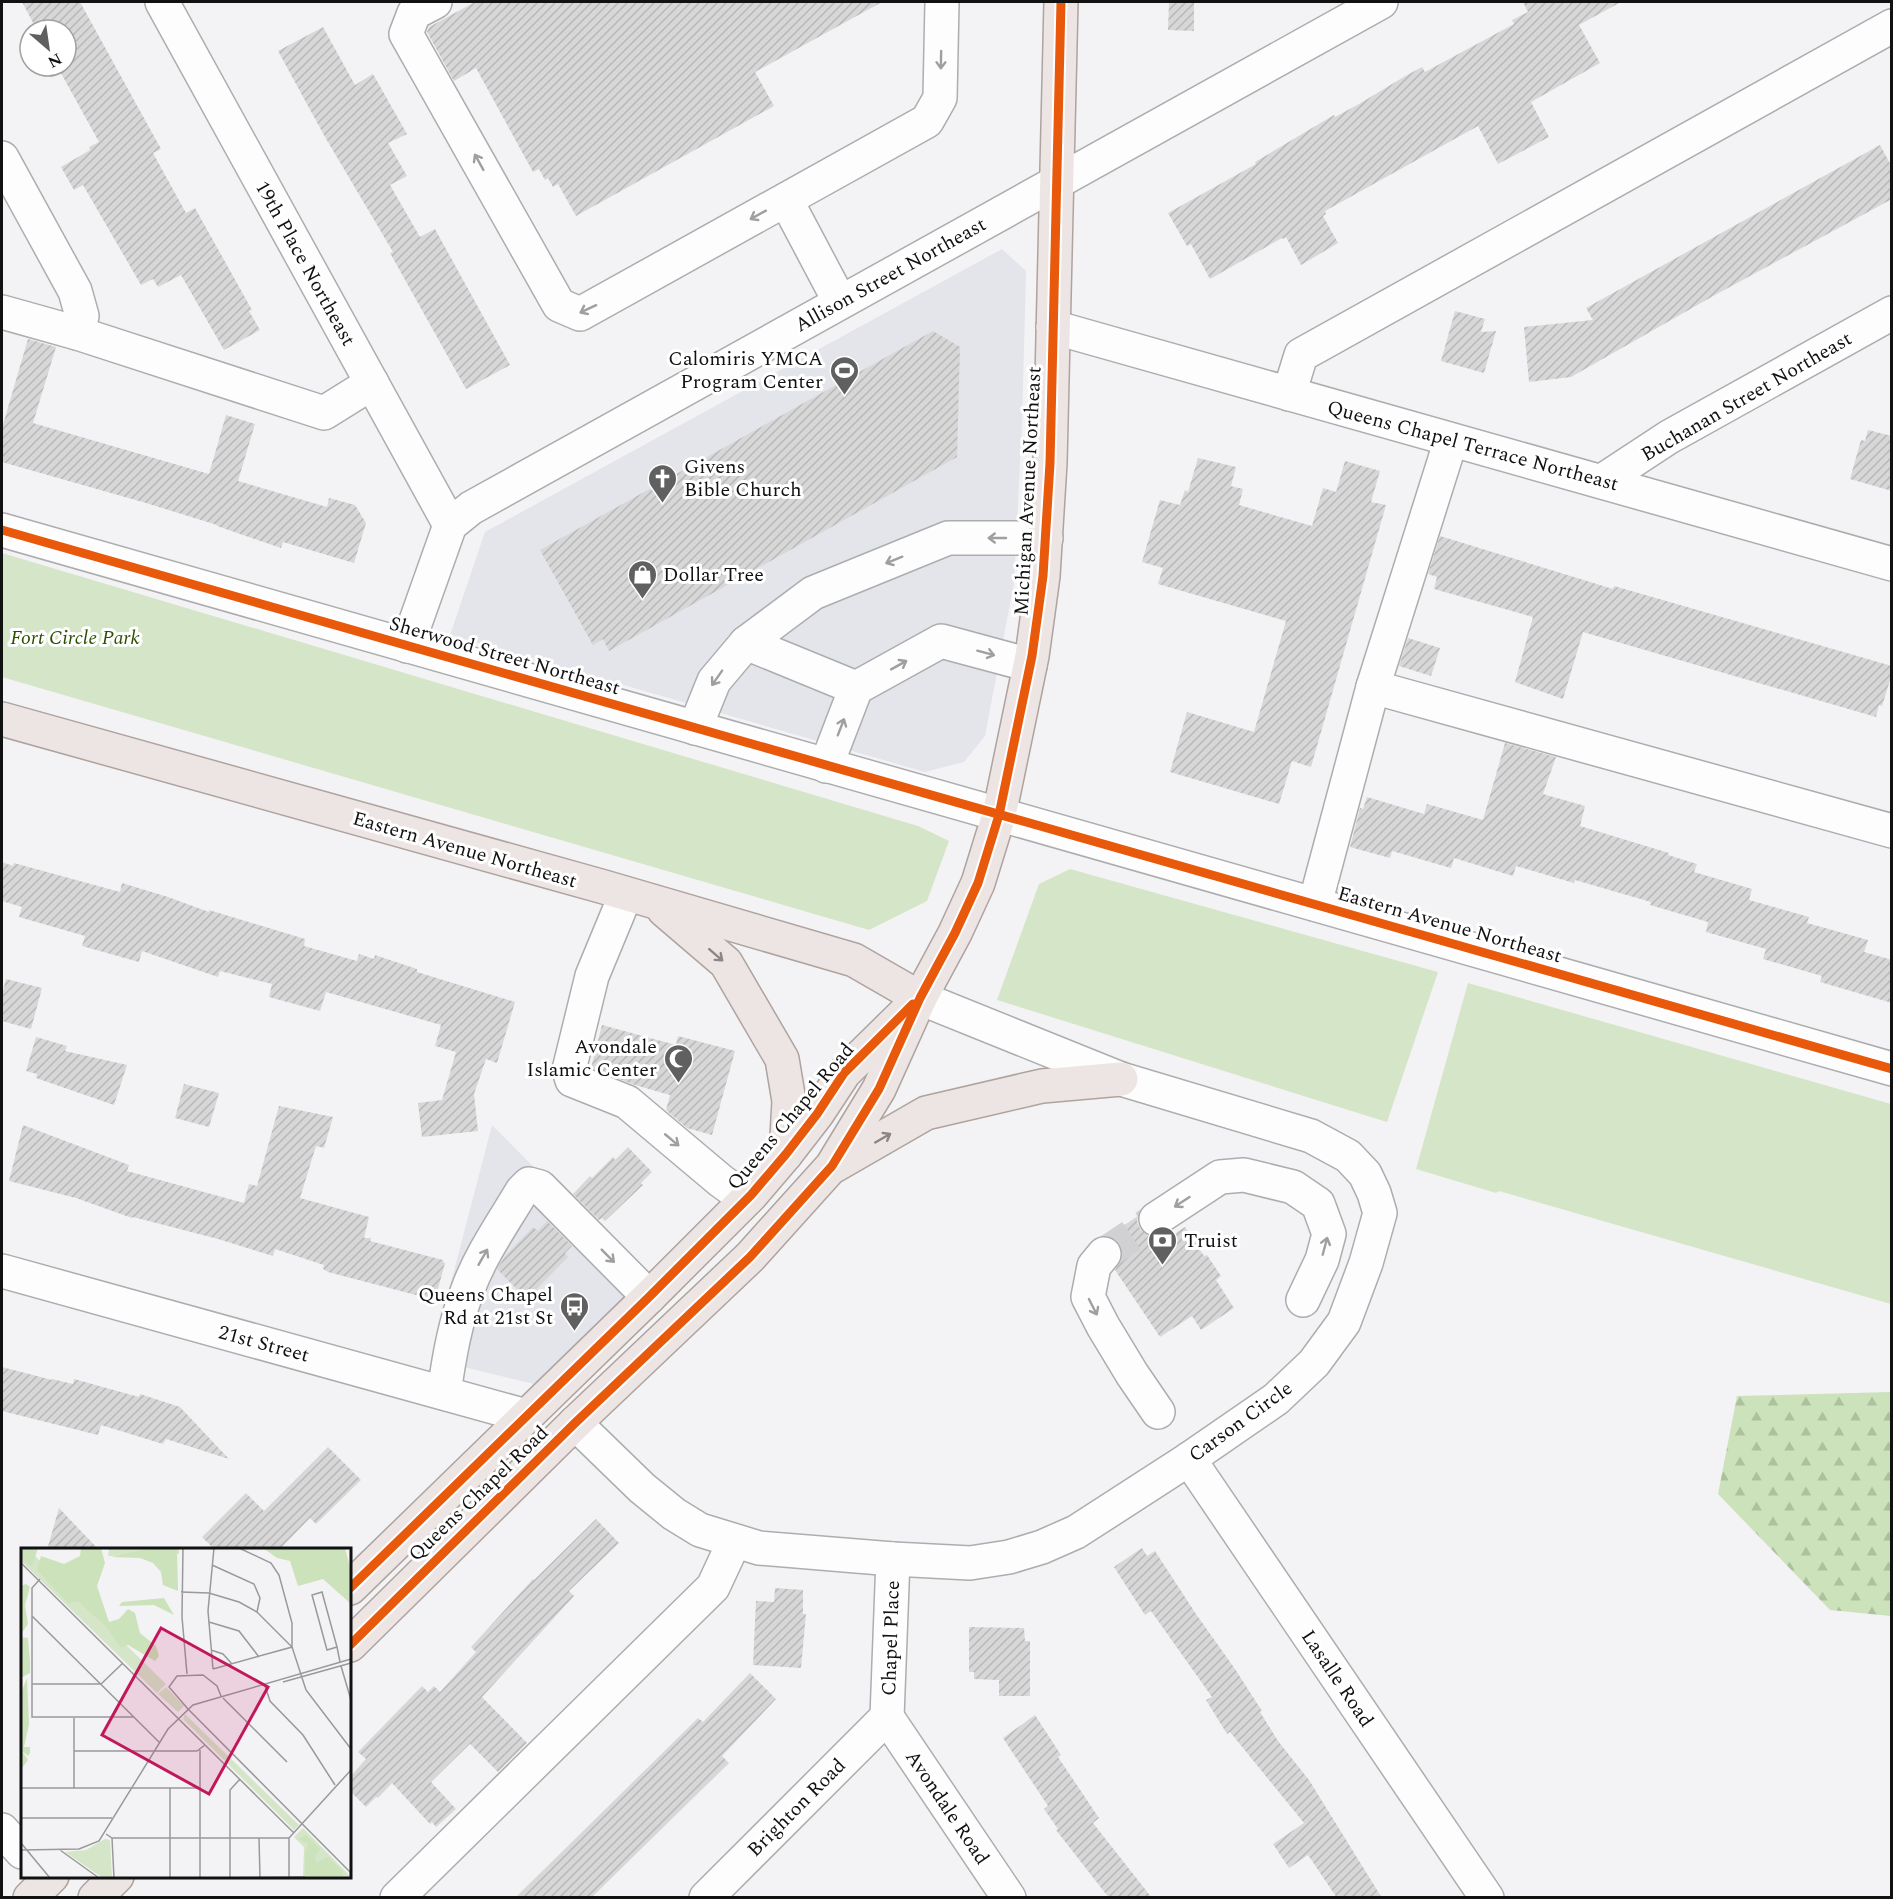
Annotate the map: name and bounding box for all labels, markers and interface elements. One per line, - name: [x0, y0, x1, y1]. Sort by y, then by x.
- north arrow: [18, 18, 78, 78]
- text: N: [43, 47, 66, 74]
- one-way arrow: [935, 49, 947, 69]
- one-way arrow: [473, 154, 484, 172]
- street label: 19th Place Northeast: [247, 175, 363, 352]
- one-way arrow: [750, 209, 767, 221]
- street label: Allison Street Northeast: [789, 210, 992, 340]
- one-way arrow: [579, 304, 597, 315]
- street label: Buchanan Street Northeast: [1635, 324, 1858, 470]
- place label: Calomiris YMCA Program Center: [668, 344, 823, 397]
- sports icon: Calomiris YMCA Program Center: [828, 354, 860, 396]
- street label: Michigan Avenue Northeast: [1006, 366, 1050, 616]
- street label: Queens Chapel Terrace Northeast: [1324, 393, 1622, 499]
- place label: Givens Bible Church: [684, 452, 802, 505]
- church icon: Givens Bible Church: [647, 462, 679, 504]
- one-way arrow: [987, 532, 1007, 544]
- one-way arrow: [885, 556, 903, 567]
- shop icon: Dollar Tree: [626, 558, 658, 600]
- place label: Dollar Tree: [663, 560, 764, 590]
- street label: Sherwood Street Northeast: [386, 609, 624, 703]
- park label: Fort Circle Park: [10, 623, 141, 653]
- one-way arrow: [976, 648, 995, 659]
- one-way arrow: [889, 659, 907, 670]
- one-way arrow: [711, 670, 723, 686]
- one-way arrow: [836, 718, 847, 737]
- street label: Eastern Avenue Northeast: [349, 804, 580, 896]
- street label: Eastern Avenue Northeast: [1334, 879, 1565, 971]
- one-way arrow: [708, 948, 724, 961]
- place label: Avondale Islamic Center: [526, 1032, 657, 1085]
- street label: Queens Chapel Road: [720, 1036, 862, 1197]
- mosque icon: Avondale Islamic Center: [662, 1042, 694, 1084]
- one-way arrow: [874, 1131, 891, 1143]
- one-way arrow: [664, 1133, 680, 1146]
- one-way arrow: [1174, 1196, 1191, 1208]
- bank icon: Truist: [1147, 1224, 1179, 1266]
- place label: Truist: [1184, 1226, 1238, 1256]
- one-way arrow: [1320, 1237, 1332, 1256]
- one-way arrow: [601, 1248, 616, 1263]
- one-way arrow: [477, 1249, 489, 1266]
- place label: Queens Chapel Rd at 21st St: [418, 1280, 553, 1333]
- bus stop icon: Queens Chapel Rd at 21st St: [558, 1290, 590, 1332]
- one-way arrow: [1088, 1297, 1099, 1315]
- street label: 21st Street: [215, 1317, 313, 1370]
- street label: Carson Circle: [1182, 1374, 1299, 1470]
- street label: Queens Chapel Road: [402, 1419, 556, 1569]
- inset map: [21, 1548, 351, 1878]
- street label: Chapel Place: [874, 1580, 908, 1696]
- street label: Lasalle Road: [1293, 1624, 1381, 1733]
- street label: Avondale Road: [898, 1744, 997, 1871]
- street label: Brighton Road: [740, 1751, 853, 1864]

